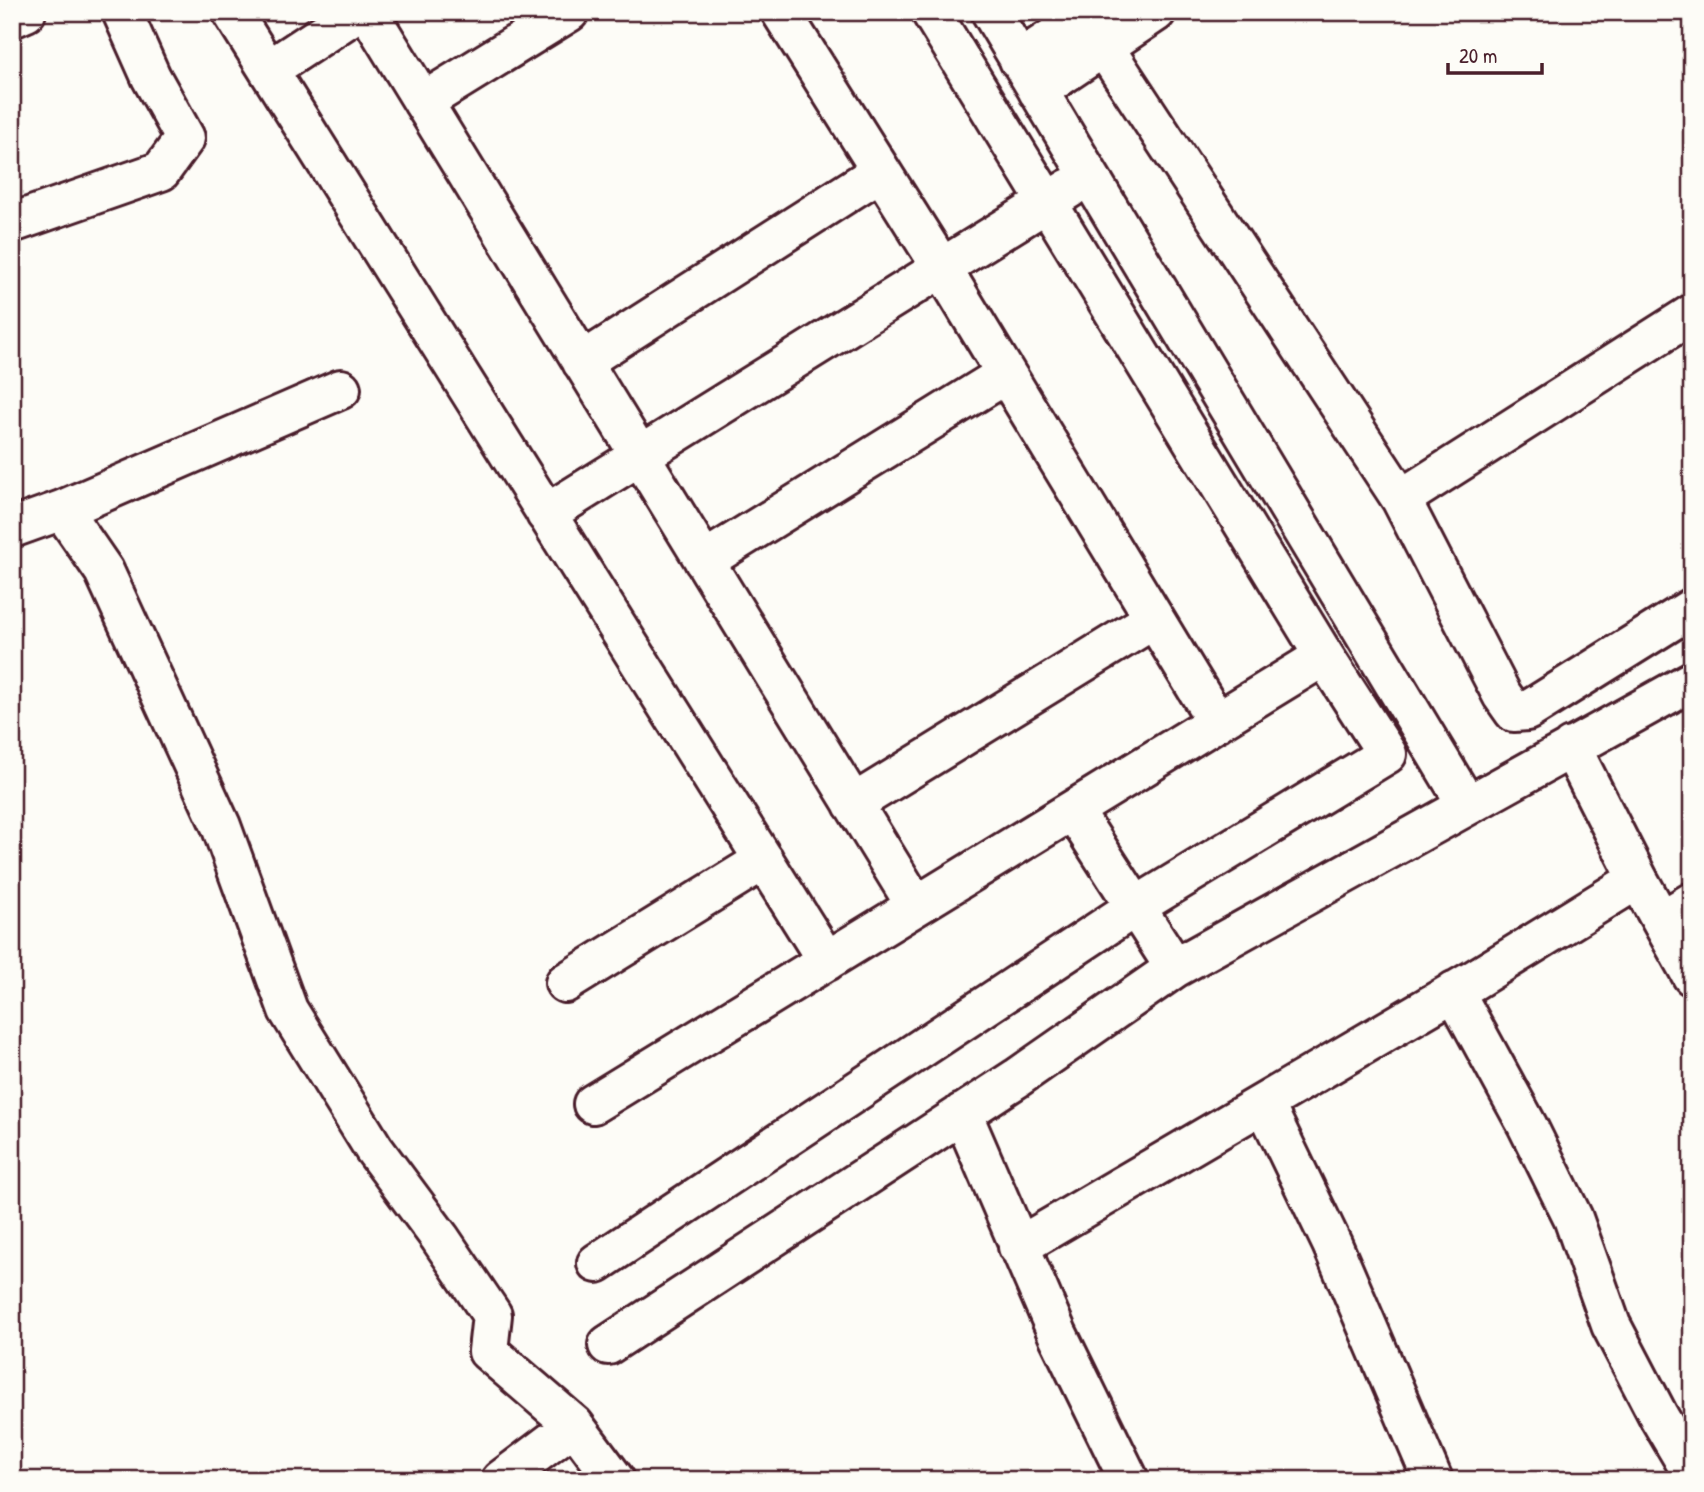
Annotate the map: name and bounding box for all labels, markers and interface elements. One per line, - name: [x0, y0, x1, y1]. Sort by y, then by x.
- scale bar: [1448, 32, 1543, 76]
- text: 20 m: [1459, 41, 1497, 70]

